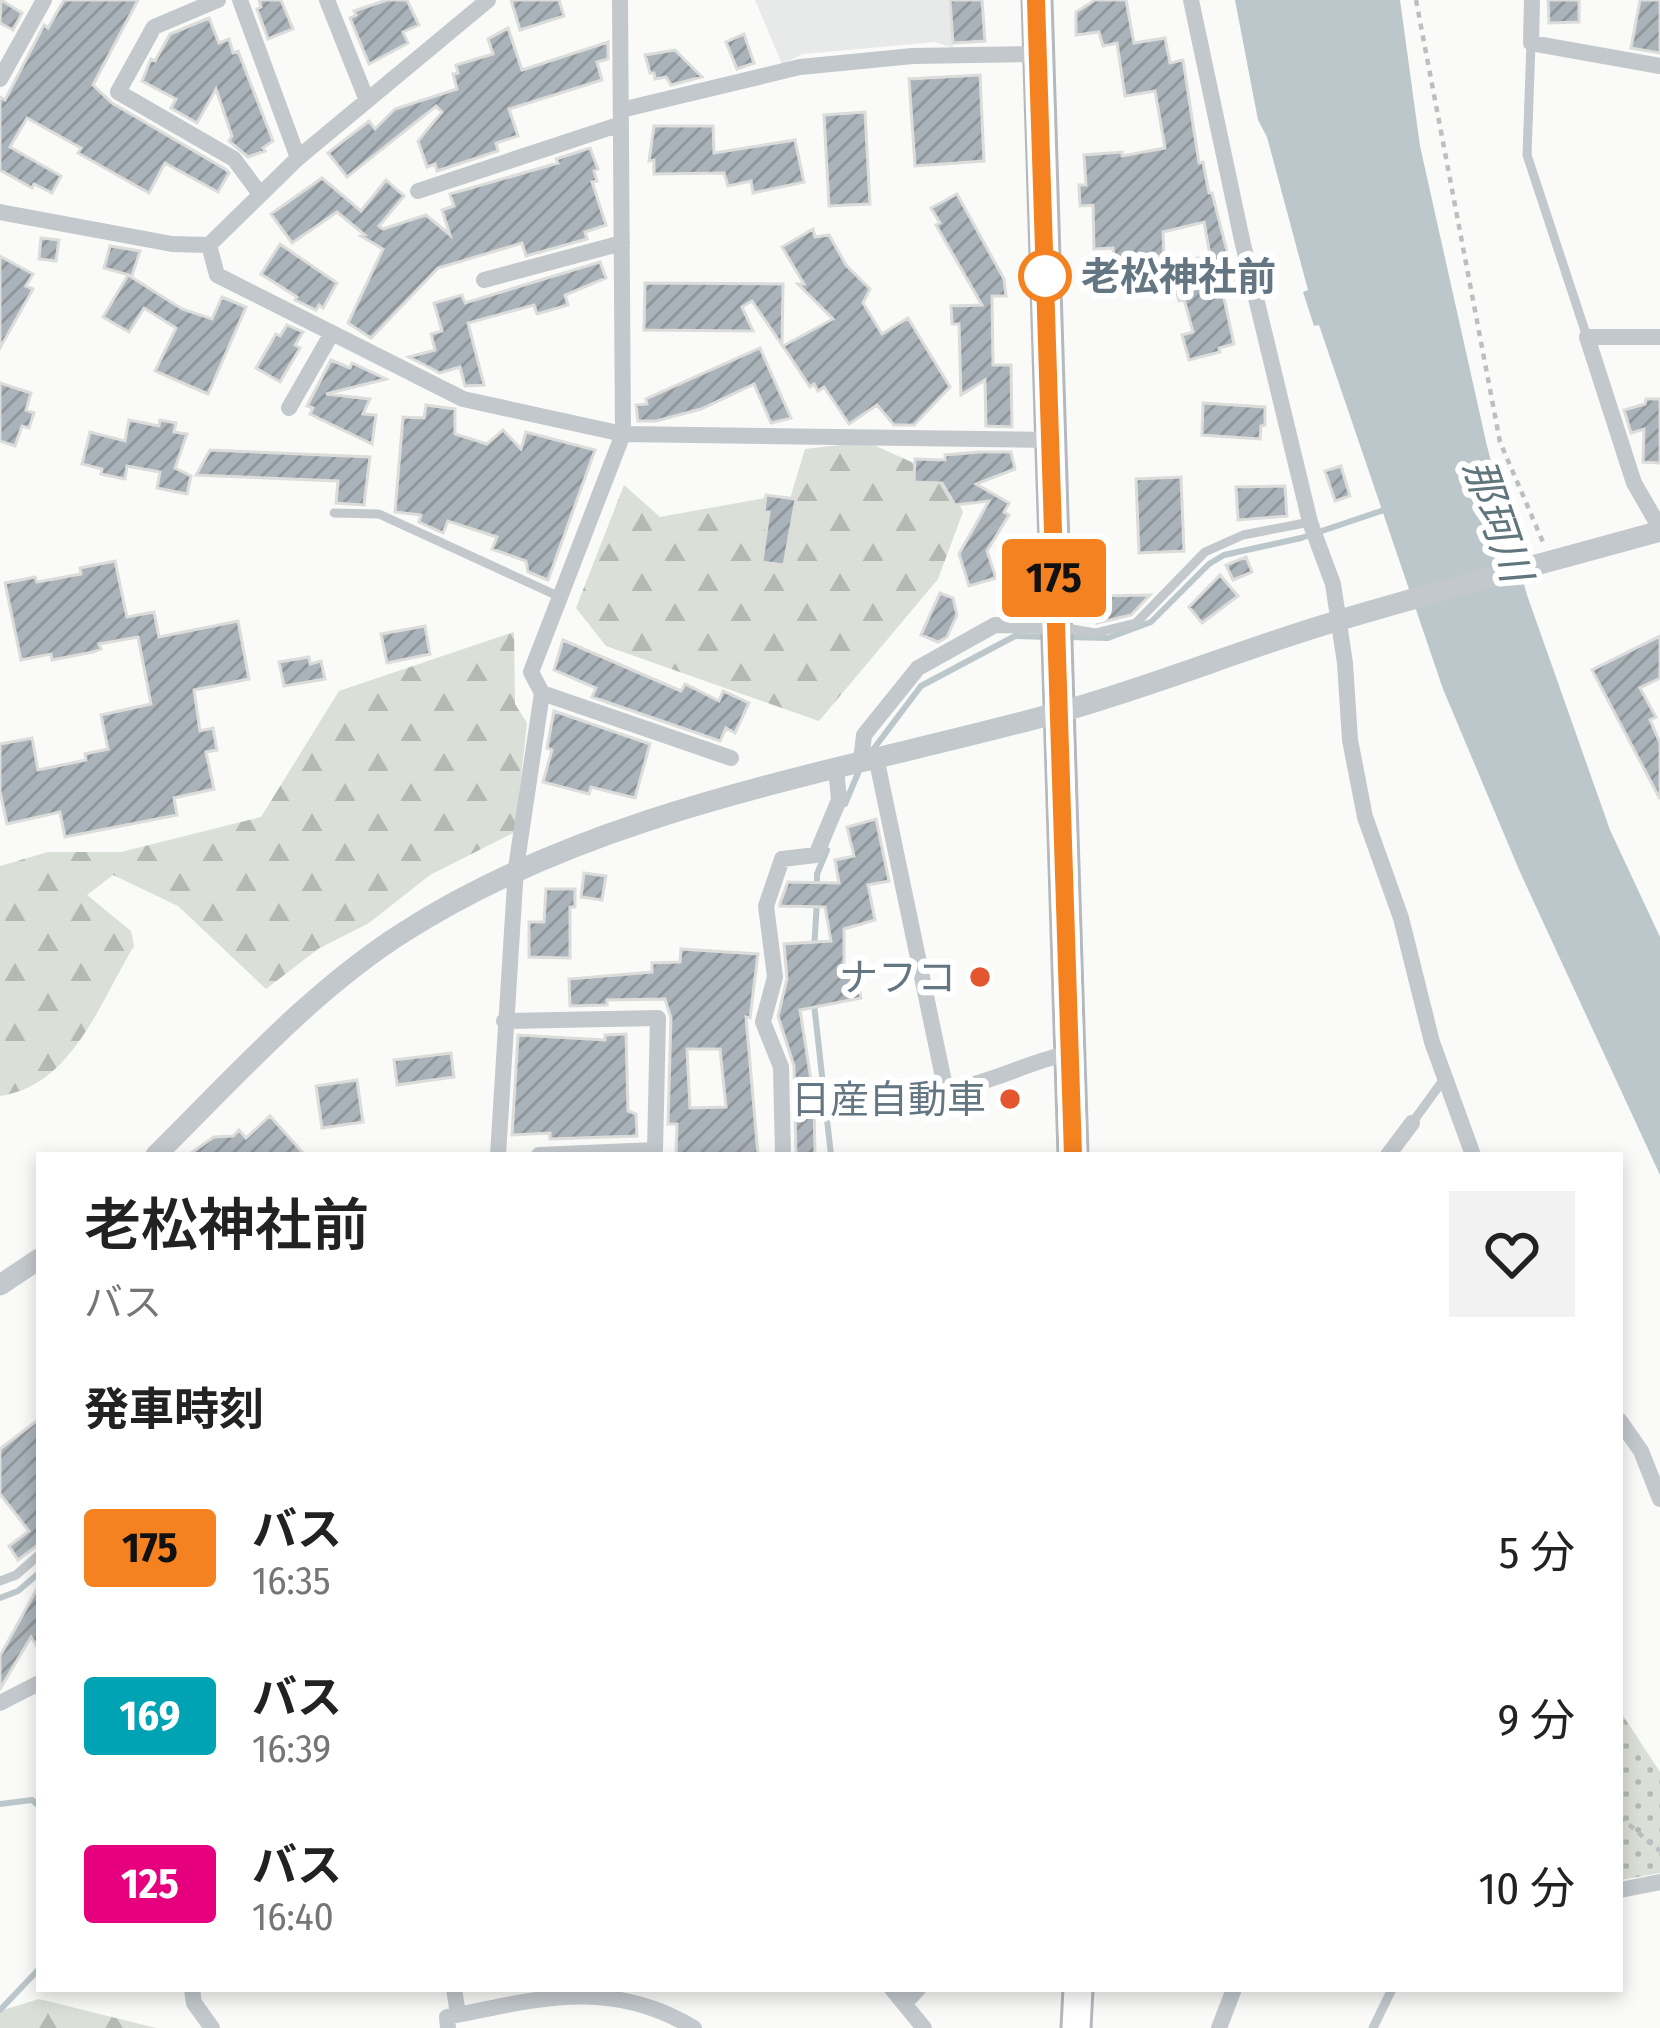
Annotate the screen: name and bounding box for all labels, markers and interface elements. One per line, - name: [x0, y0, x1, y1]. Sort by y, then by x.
- marker: 老松神社前: [1020, 251, 1070, 301]
- place label: 老松神社前: [1081, 254, 1276, 300]
- water label: 那珂川: [1453, 453, 1543, 592]
- line badge: 175: [985, 539, 1123, 617]
- text: 175: [1026, 553, 1082, 603]
- place label: ナフコ: [839, 955, 956, 1001]
- marker: ナフコ: [967, 964, 993, 990]
- place label: 日産自動車: [791, 1077, 986, 1123]
- marker: 日産自動車: [997, 1086, 1023, 1112]
- button: heart: [1449, 1191, 1575, 1317]
- text: 老松神社前: [84, 1192, 369, 1260]
- text: バス: [84, 1280, 162, 1326]
- text: 発車時刻: [84, 1383, 264, 1437]
- text: バス: [252, 1503, 342, 1557]
- text: 175: [122, 1523, 178, 1573]
- text: 5 分: [1499, 1526, 1575, 1580]
- text: 16:35: [252, 1558, 331, 1604]
- text: バス: [252, 1671, 342, 1725]
- text: 169: [120, 1691, 180, 1741]
- text: 9 分: [1498, 1694, 1575, 1748]
- text: 16:39: [252, 1726, 331, 1772]
- text: バス: [252, 1839, 342, 1893]
- text: 125: [121, 1859, 179, 1909]
- text: 10 分: [1478, 1862, 1575, 1916]
- text: 16:40: [252, 1894, 334, 1940]

